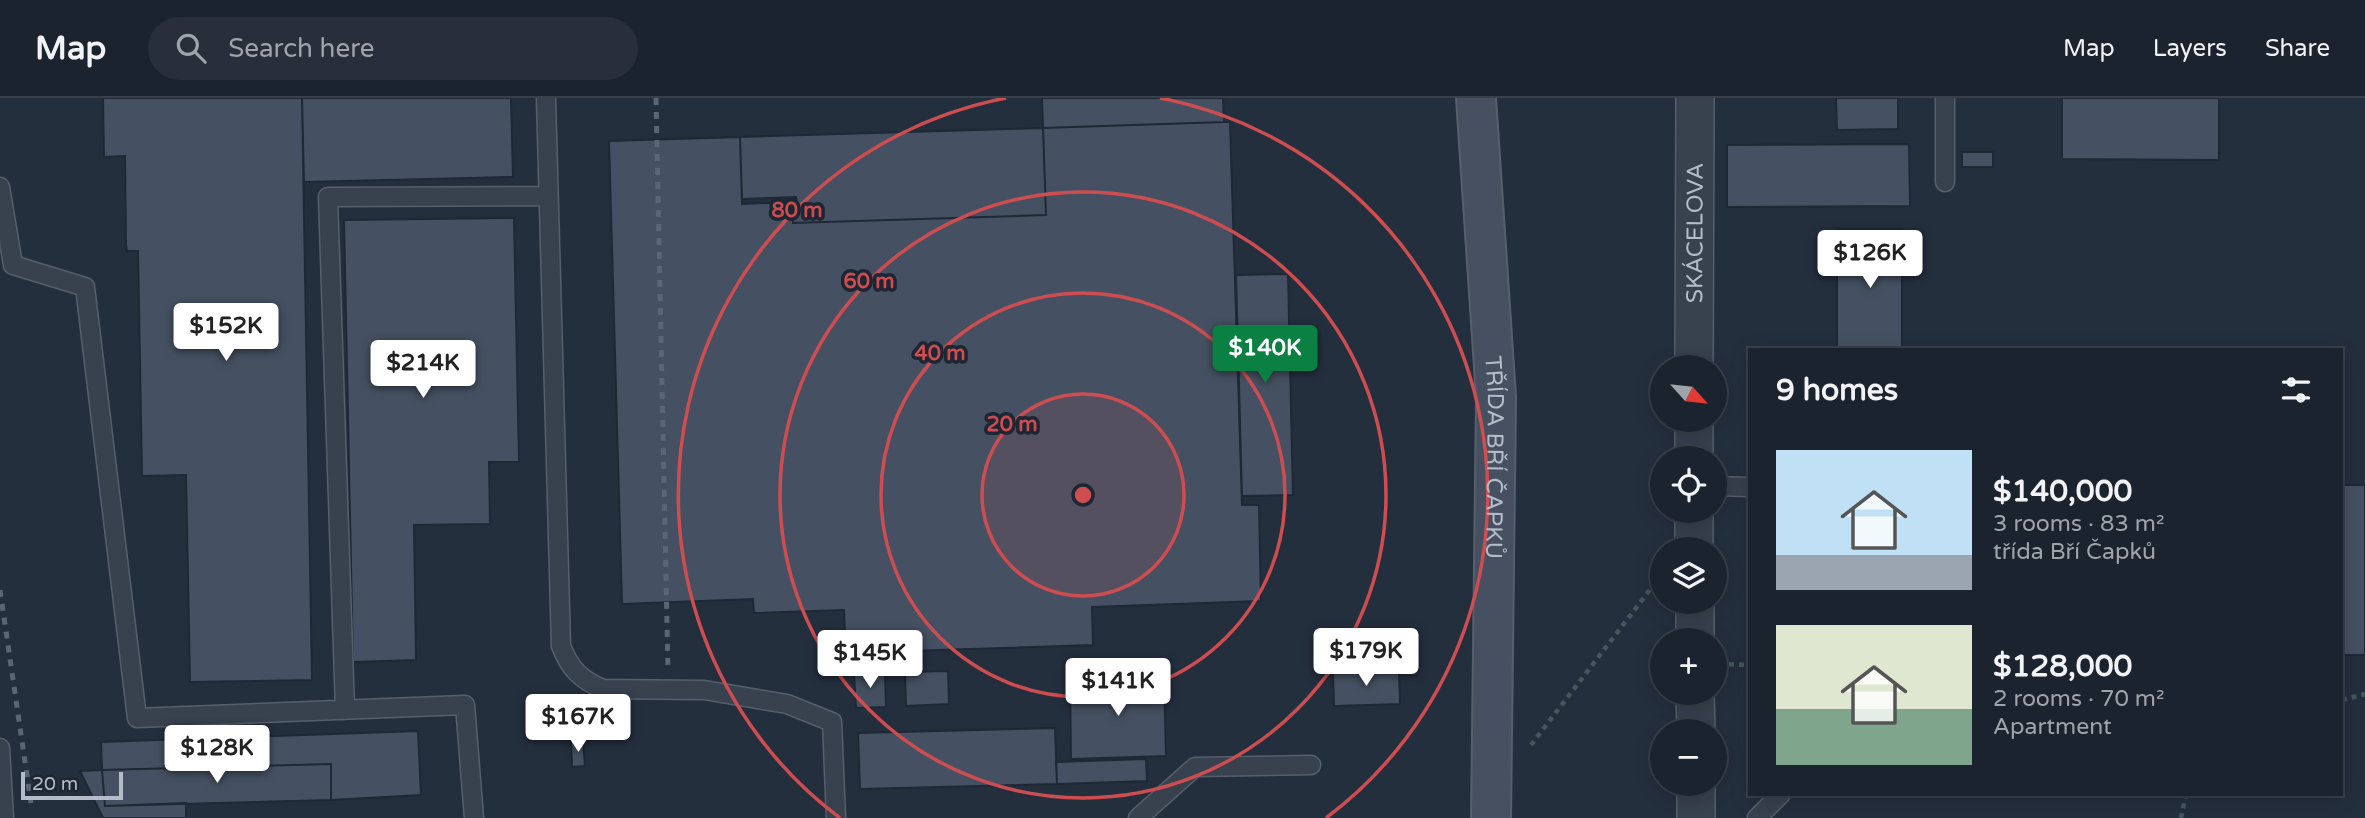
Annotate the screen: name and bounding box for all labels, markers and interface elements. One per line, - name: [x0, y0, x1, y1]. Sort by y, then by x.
- search box: [148, 17, 638, 80]
- text: Map: [35, 29, 106, 68]
- icon: search: [172, 29, 210, 67]
- text: Search here: [228, 33, 374, 64]
- text: Map: [2063, 34, 2115, 63]
- text: Layers: [2153, 34, 2227, 63]
- text: Share: [2265, 34, 2330, 63]
- street label: SKÁCELOVA: [1681, 163, 1710, 303]
- text: 80 m: [771, 198, 823, 223]
- pin: $126K: [1821, 230, 1919, 290]
- text: $126K: [1834, 239, 1906, 267]
- text: 60 m: [843, 269, 895, 294]
- pin: $152K: [177, 303, 275, 363]
- text: $152K: [190, 312, 262, 340]
- pin: $140K: [1216, 326, 1314, 385]
- text: $140K: [1229, 334, 1301, 362]
- pin: $214K: [374, 341, 472, 400]
- text: 40 m: [914, 341, 966, 366]
- text: $214K: [387, 349, 459, 377]
- street label: TŘÍDA BŘÍ ČAPKŮ: [1478, 355, 1509, 559]
- north arrow: [1650, 355, 1727, 432]
- map controls: [1650, 355, 1727, 796]
- icon: filters: [2277, 371, 2315, 409]
- text: 9 homes: [1776, 372, 1898, 409]
- text: 20 m: [986, 412, 1038, 437]
- button: locate: [1650, 446, 1727, 523]
- text: $140,000: [1993, 473, 2132, 510]
- icon: home: [1832, 478, 1916, 562]
- centre of rings: [1071, 483, 1095, 507]
- text: 3 rooms · 83 m²: [1993, 510, 2164, 538]
- button: layers: [1650, 537, 1727, 614]
- text: třída Bří Čapků: [1993, 538, 2156, 566]
- pin: $179K: [1317, 628, 1415, 688]
- button: +: [1650, 628, 1727, 705]
- pin: $145K: [821, 630, 919, 690]
- text: $179K: [1330, 637, 1402, 665]
- text: $145K: [834, 639, 906, 667]
- text: $128,000: [1993, 648, 2132, 685]
- icon: home: [1832, 653, 1916, 737]
- pin: $141K: [1069, 658, 1167, 718]
- text: $141K: [1082, 667, 1154, 695]
- text: 2 rooms · 70 m²: [1993, 685, 2164, 713]
- pin: $167K: [529, 694, 627, 754]
- text: $167K: [542, 703, 614, 731]
- text: Apartment: [1993, 713, 2112, 741]
- button: −: [1650, 719, 1727, 796]
- pin: $128K: [168, 726, 266, 785]
- text: $128K: [181, 734, 253, 762]
- scale bar: [21, 769, 122, 801]
- text: 20 m: [32, 773, 78, 795]

